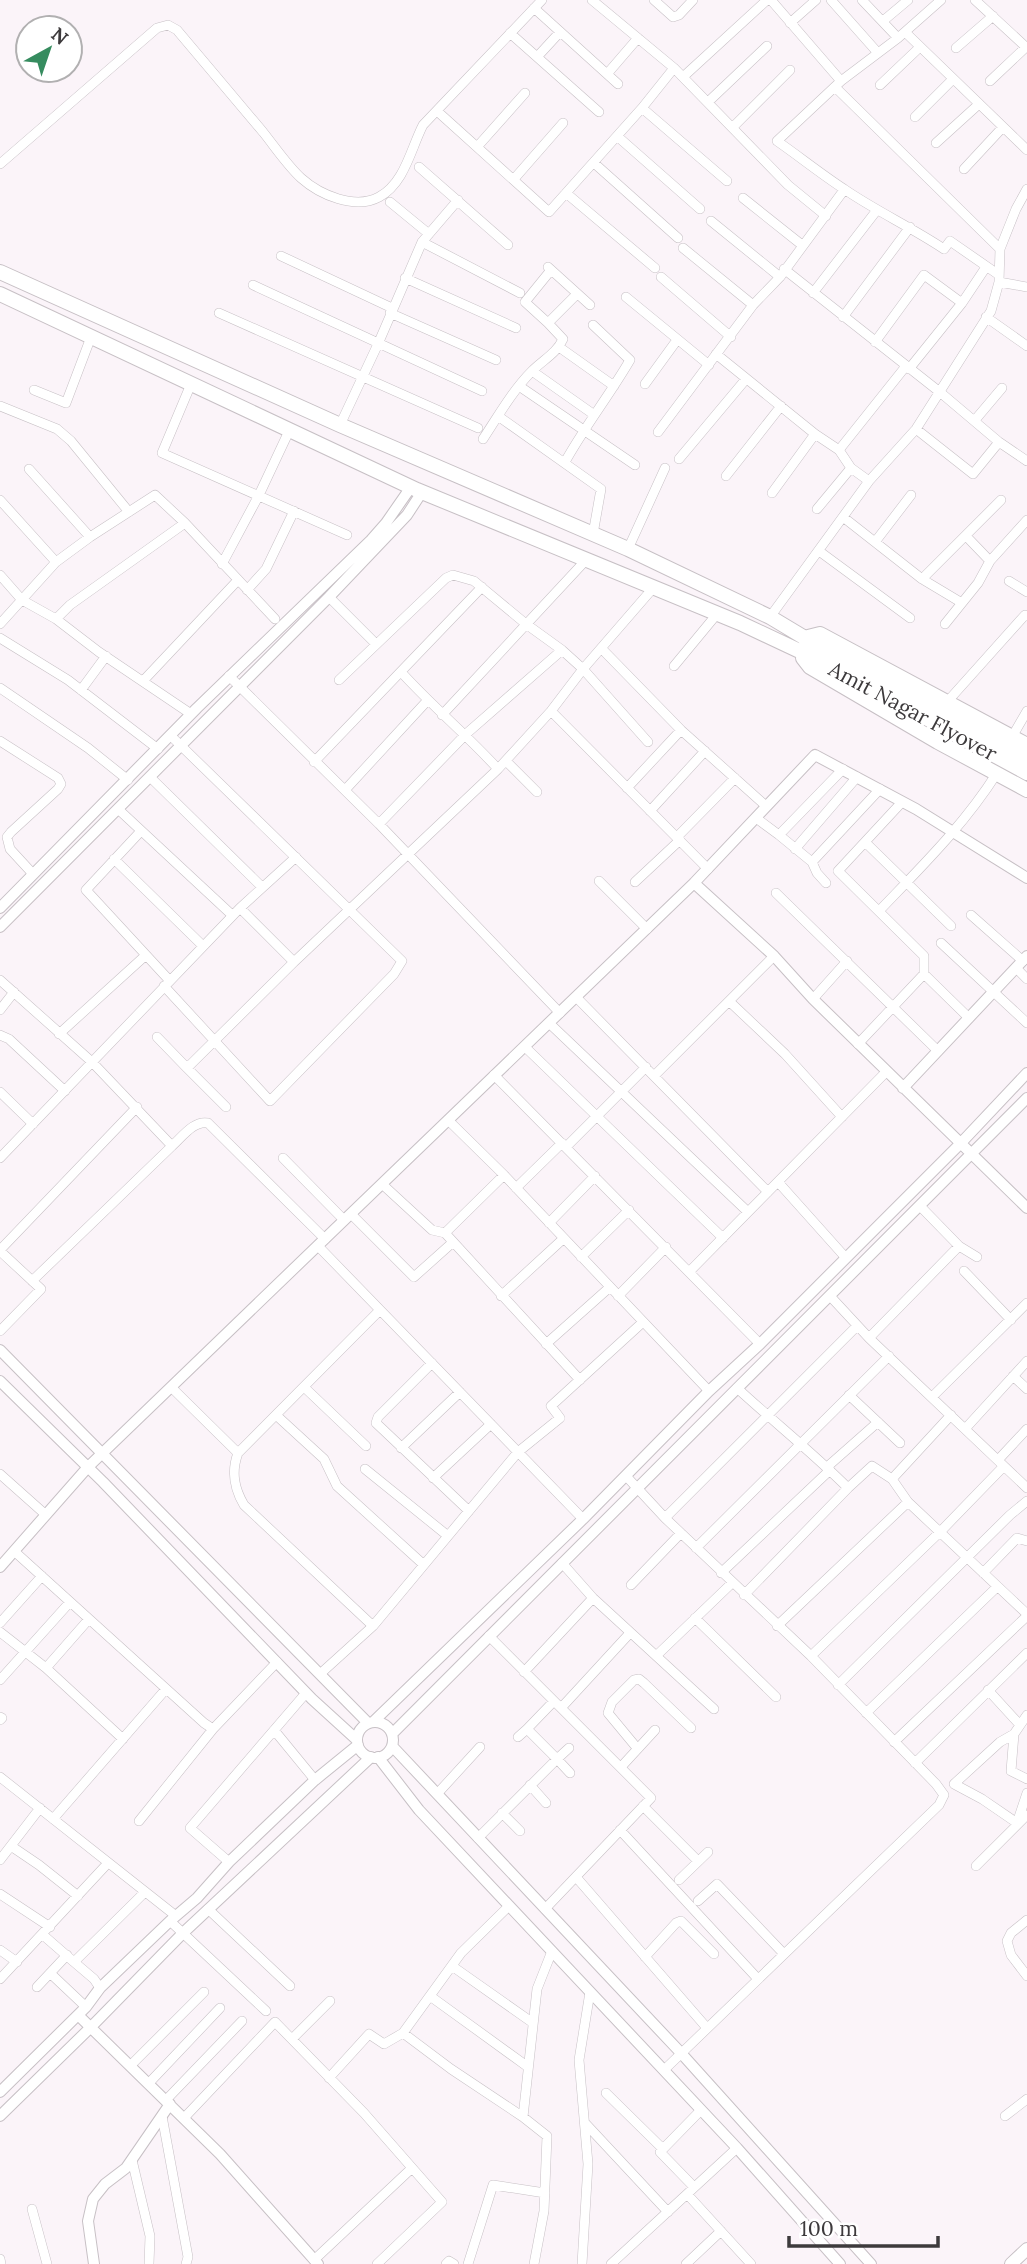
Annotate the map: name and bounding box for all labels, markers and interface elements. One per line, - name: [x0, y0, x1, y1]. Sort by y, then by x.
- north arrow: [14, 14, 84, 84]
- text: N: [47, 22, 74, 50]
- street label: Amit Nagar Flyover: [823, 655, 1002, 767]
- scale bar: [789, 2204, 938, 2248]
- text: 100 m: [800, 2215, 858, 2242]

